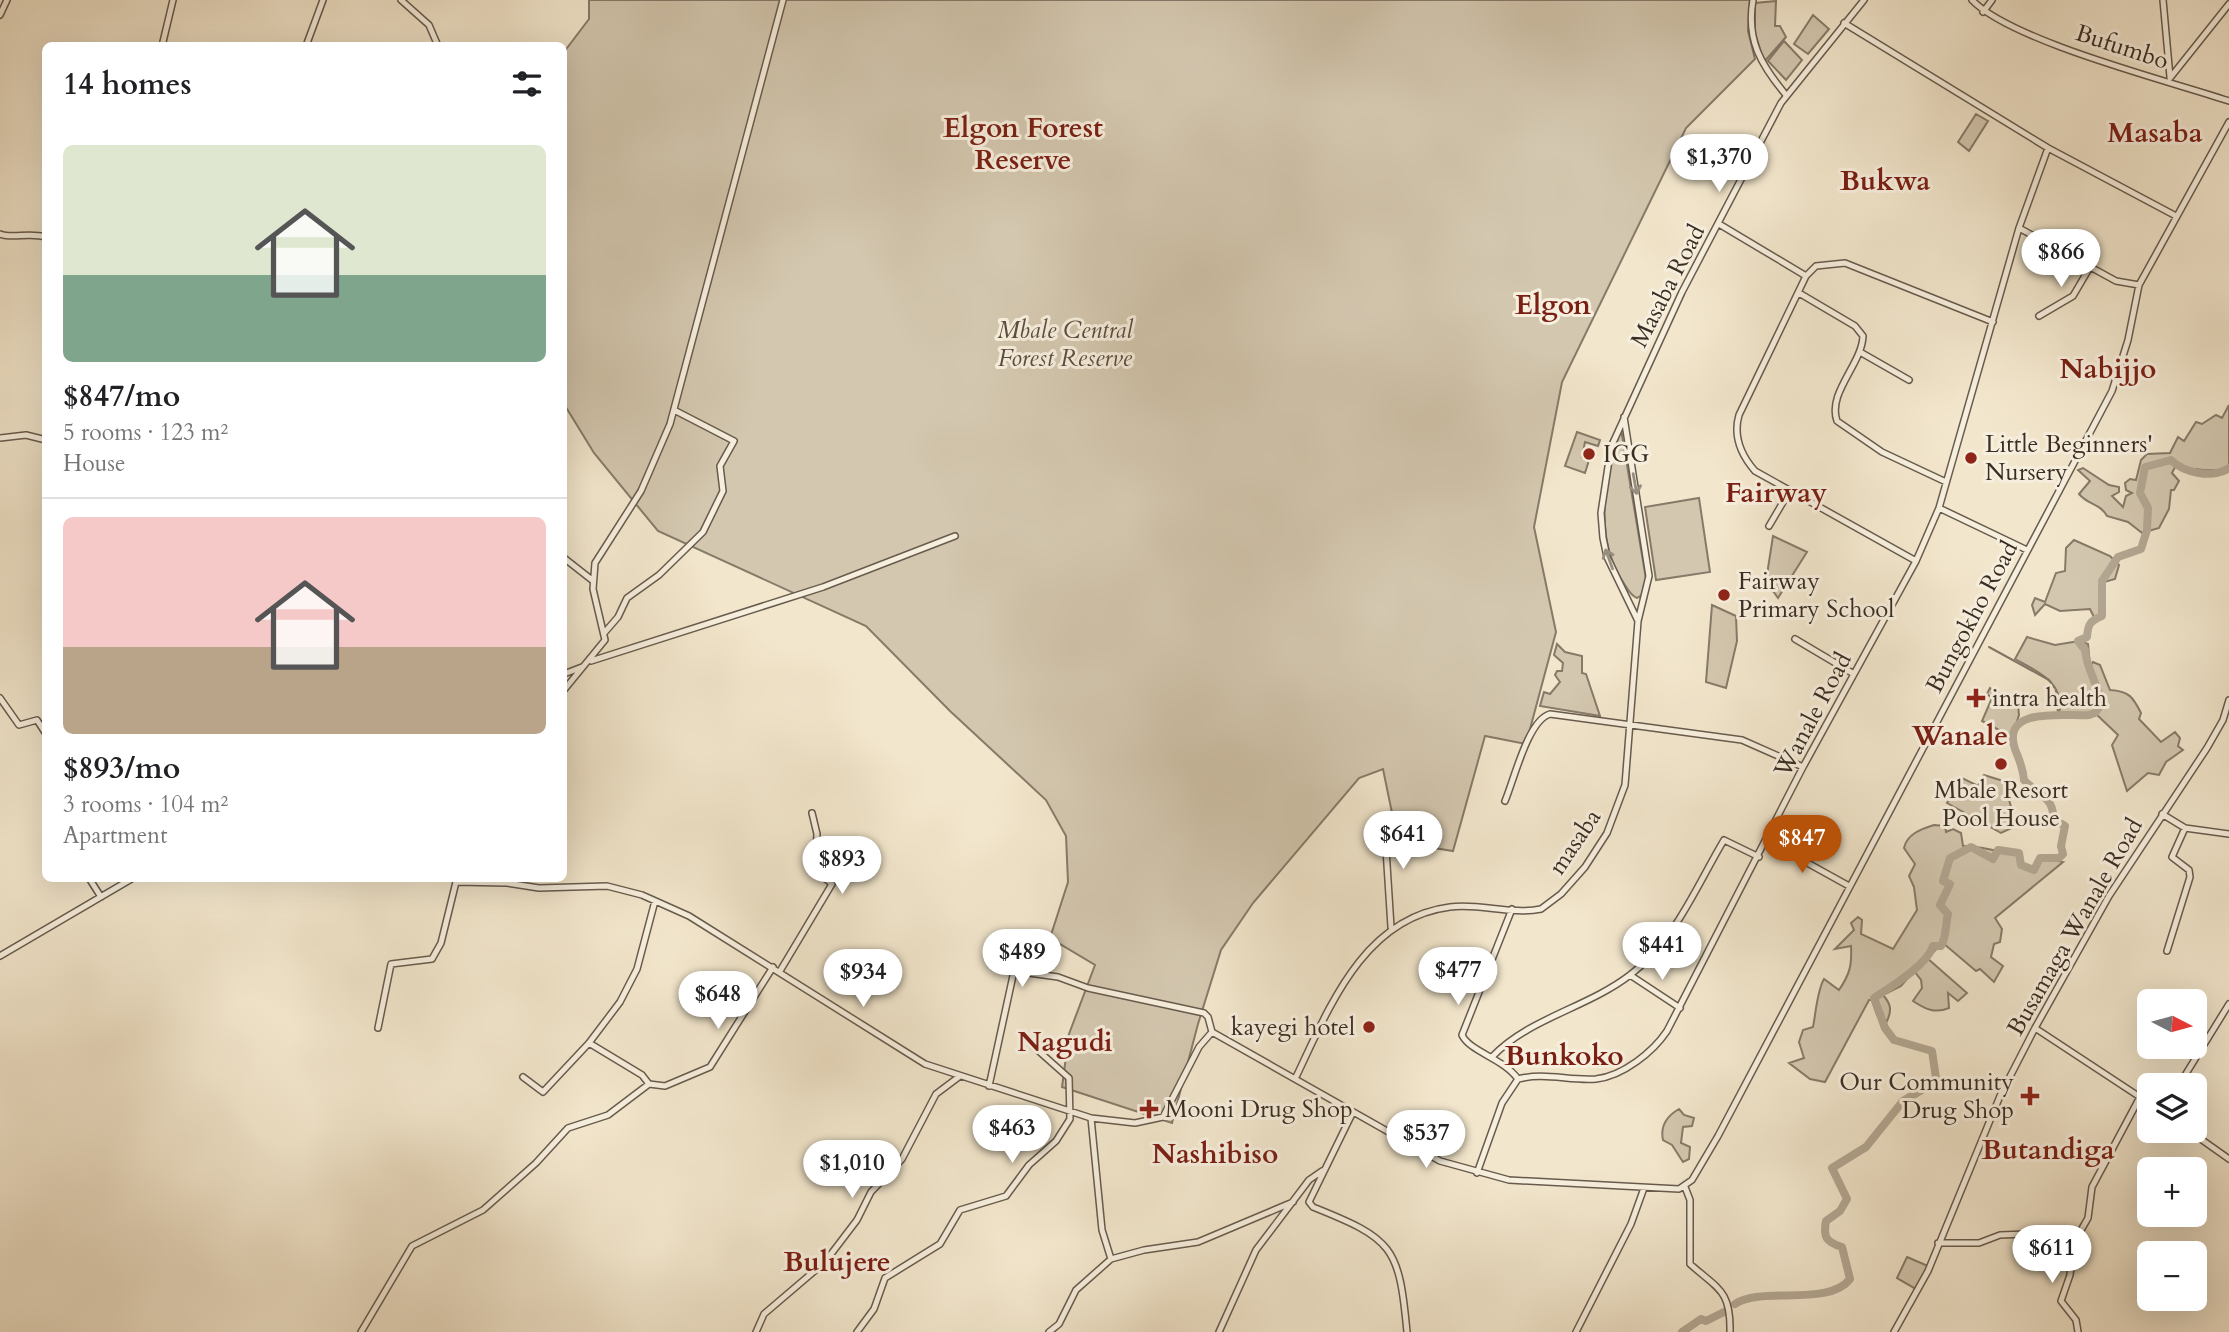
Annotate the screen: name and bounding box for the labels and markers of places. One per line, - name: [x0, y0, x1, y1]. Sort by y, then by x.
- pin: $1,370: [1662, 134, 1776, 194]
- pin: $866: [2020, 230, 2102, 289]
- place label: Little Beginners' Nursery: [1985, 428, 2153, 489]
- place label: IGG: [1603, 438, 1649, 471]
- marker: IGG: [1581, 446, 1597, 462]
- marker: Little Beginners' Nursery: [1963, 450, 1979, 466]
- place label: Fairway Primary School: [1738, 565, 1894, 626]
- marker: Fairway Primary School: [1716, 587, 1732, 603]
- place label: intra health: [1992, 682, 2107, 715]
- marker: intra health: [1966, 688, 1986, 708]
- marker: Mbale Resort Pool House: [1993, 756, 2009, 772]
- place label: Mbale Resort Pool House: [1934, 774, 2069, 835]
- pin: $641: [1362, 812, 1444, 871]
- pin: $847: [1761, 816, 1843, 875]
- pin: $893: [801, 836, 883, 896]
- pin: $441: [1621, 922, 1703, 982]
- pin: $489: [981, 930, 1063, 989]
- pin: $477: [1417, 948, 1499, 1007]
- pin: $934: [822, 950, 904, 1009]
- pin: $648: [677, 972, 759, 1031]
- place label: kayegi hotel: [1231, 1011, 1355, 1044]
- marker: kayegi hotel: [1361, 1019, 1377, 1035]
- place label: Our Community Drug Shop: [1839, 1066, 2014, 1127]
- marker: Our Community Drug Shop: [2020, 1086, 2040, 1106]
- place label: Mooni Drug Shop: [1165, 1093, 1353, 1126]
- marker: Mooni Drug Shop: [1139, 1099, 1159, 1119]
- pin: $463: [971, 1106, 1053, 1165]
- pin: $537: [1385, 1110, 1467, 1170]
- pin: $1,010: [795, 1140, 909, 1200]
- pin: $611: [2011, 1226, 2093, 1285]

